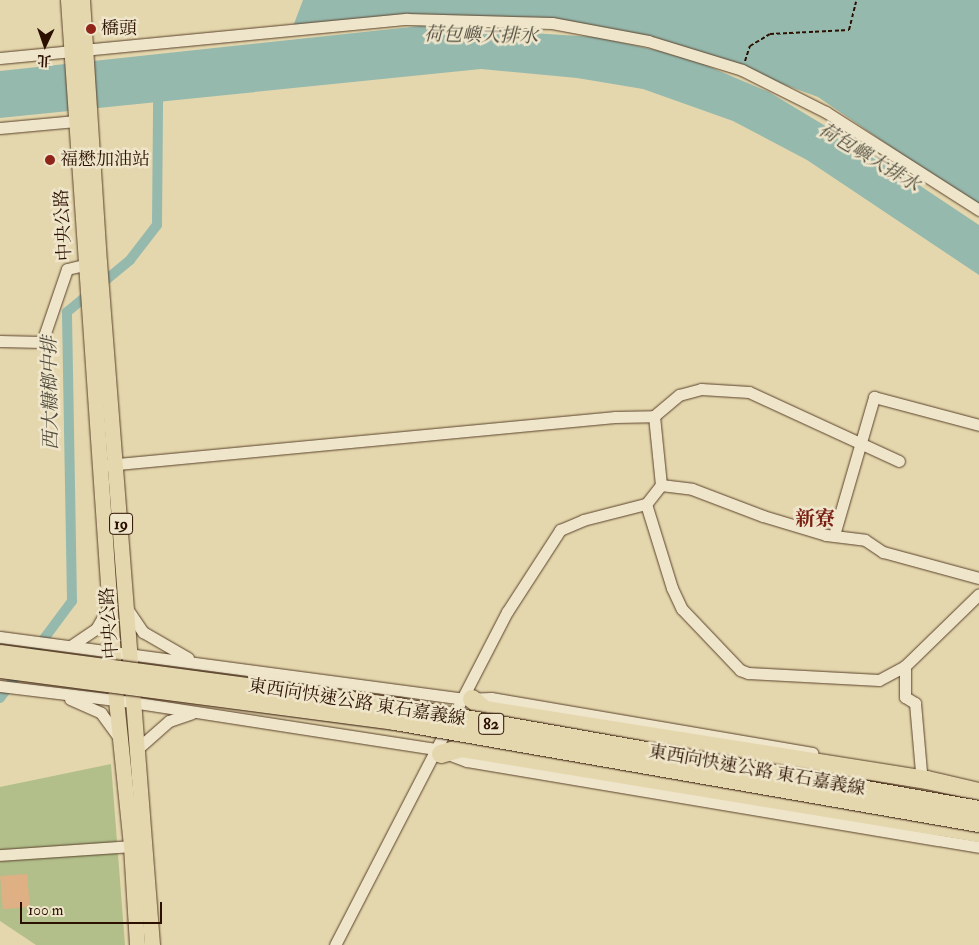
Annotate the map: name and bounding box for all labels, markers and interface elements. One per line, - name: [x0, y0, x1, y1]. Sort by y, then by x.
- place label: 橋頭: [101, 18, 137, 40]
- north arrow: [20, 20, 70, 70]
- marker: 橋頭: [85, 23, 97, 35]
- water label: 荷包嶼大排水: [424, 24, 538, 48]
- text: 北: [37, 52, 52, 69]
- water label: 荷包嶼大排水: [814, 119, 924, 197]
- place label: 福懋加油站: [60, 149, 150, 171]
- marker: 福懋加油站: [44, 154, 56, 166]
- street label: 中央公路: [51, 188, 77, 262]
- water label: 西大糠榔中排: [39, 336, 63, 450]
- district label: 新寮: [795, 506, 835, 530]
- road number: 19: [108, 510, 134, 538]
- street label: 中央公路: [97, 586, 123, 660]
- street label: 東西向快速公路 東石嘉義線: [247, 675, 467, 731]
- road number: 82: [477, 711, 505, 738]
- street label: 東西向快速公路 東石嘉義線: [647, 741, 867, 801]
- scale bar: [22, 892, 165, 924]
- text: 100 m: [28, 901, 63, 920]

